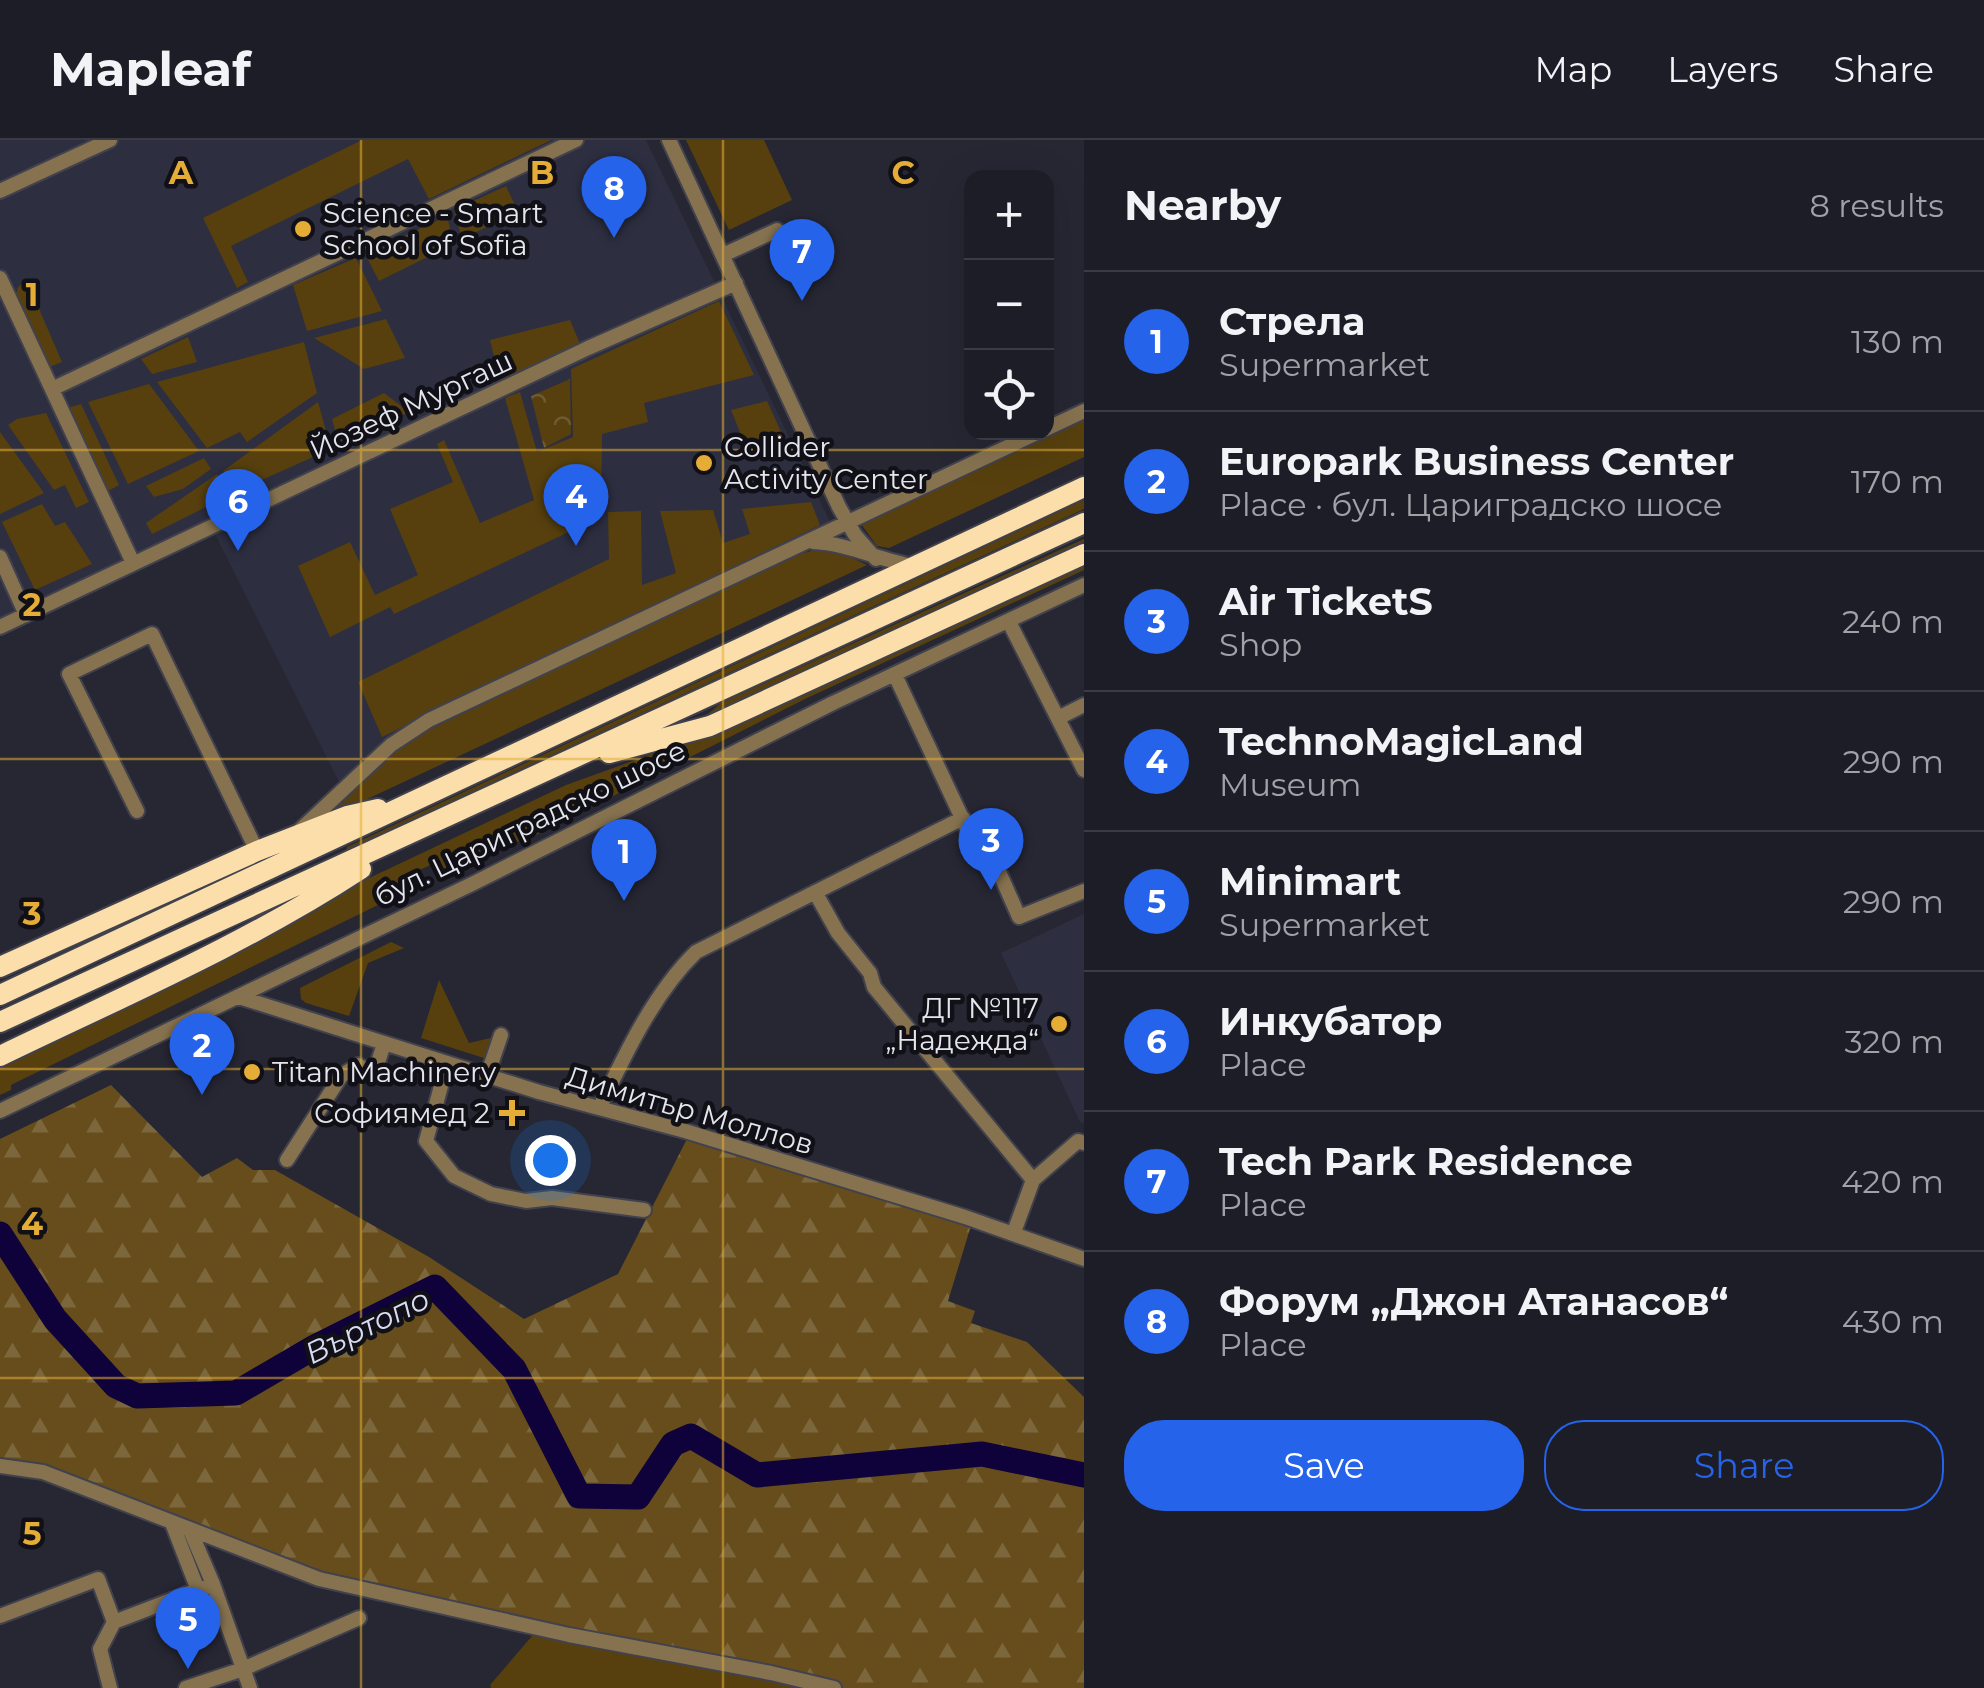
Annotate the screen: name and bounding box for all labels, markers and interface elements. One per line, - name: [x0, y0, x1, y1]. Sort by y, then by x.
- text: Mapleaf: [50, 40, 251, 98]
- text: Map: [1534, 48, 1612, 91]
- text: Layers: [1667, 48, 1778, 91]
- text: Share: [1833, 48, 1934, 91]
- text: A: [168, 153, 194, 192]
- text: B: [530, 153, 554, 192]
- text: C: [891, 153, 915, 192]
- pin: 8: [582, 156, 646, 238]
- map controls: [964, 170, 1054, 440]
- button: +: [964, 170, 1054, 260]
- text: Nearby: [1124, 179, 1281, 231]
- text: 8 results: [1809, 186, 1944, 225]
- place label: Science - Smart School of Sofia: [323, 196, 543, 262]
- marker: Science - Smart School of Sofia: [292, 218, 314, 240]
- pin: 7: [770, 219, 834, 301]
- button: −: [964, 260, 1054, 350]
- text: 1: [26, 275, 38, 314]
- text: Стрела: [1219, 298, 1365, 345]
- text: 1: [1150, 322, 1163, 361]
- text: 130 m: [1851, 322, 1944, 361]
- street label: Йозеф Мургаш: [304, 343, 518, 467]
- text: Supermarket: [1219, 345, 1430, 384]
- button: locate: [964, 350, 1054, 440]
- place label: Collider Activity Center: [724, 430, 928, 496]
- text: Europark Business Center: [1219, 438, 1734, 485]
- marker: Collider Activity Center: [693, 452, 715, 474]
- text: 2: [1147, 462, 1166, 501]
- text: 170 m: [1851, 462, 1944, 501]
- pin: 4: [544, 464, 608, 546]
- pin: 6: [206, 468, 270, 551]
- text: Place · бул. Цариградско шосе: [1219, 485, 1722, 524]
- text: Air TicketS: [1219, 578, 1433, 625]
- text: 2: [23, 585, 41, 624]
- text: 3: [1147, 602, 1166, 641]
- text: 240 m: [1842, 602, 1944, 641]
- text: Shop: [1219, 625, 1302, 664]
- text: TechnoMagicLand: [1219, 718, 1584, 765]
- street label: бул. Цариградско шосе: [369, 733, 691, 913]
- text: 4: [1145, 742, 1168, 781]
- text: 290 m: [1843, 742, 1944, 781]
- text: Museum: [1219, 765, 1361, 804]
- pin: 3: [958, 808, 1024, 890]
- pin: 1: [592, 818, 656, 901]
- text: Minimart: [1219, 858, 1401, 905]
- text: 5: [1147, 882, 1166, 921]
- text: 290 m: [1843, 882, 1944, 921]
- text: 3: [22, 894, 41, 933]
- text: Supermarket: [1219, 905, 1430, 944]
- place label: ДГ №117 „Надежда“: [886, 991, 1039, 1057]
- text: Инкубатор: [1219, 998, 1442, 1045]
- pin: 2: [170, 1012, 234, 1095]
- marker: ДГ №117 „Надежда“: [1048, 1013, 1070, 1035]
- text: 6: [1146, 1022, 1167, 1061]
- text: 320 m: [1844, 1022, 1944, 1061]
- text: Place: [1219, 1045, 1307, 1084]
- place label: Titan Machinery: [272, 1055, 497, 1089]
- street label: Димитър Моллов: [563, 1058, 817, 1162]
- marker: Titan Machinery: [241, 1061, 263, 1083]
- place label: Софиямед 2: [314, 1096, 490, 1130]
- marker: Софиямед 2: [499, 1100, 525, 1126]
- your location: [525, 1135, 576, 1186]
- text: Tech Park Residence: [1219, 1138, 1633, 1185]
- text: 7: [1147, 1162, 1166, 1201]
- text: 420 m: [1841, 1162, 1944, 1201]
- text: Place: [1219, 1185, 1307, 1224]
- text: 4: [21, 1204, 43, 1243]
- text: Форум „Джон Атанасов“: [1219, 1278, 1729, 1325]
- water label: Въртопо: [299, 1280, 435, 1372]
- text: 8: [1146, 1302, 1167, 1341]
- text: 430 m: [1842, 1302, 1944, 1341]
- text: Place: [1219, 1325, 1307, 1364]
- button: Save: [1124, 1420, 1524, 1511]
- button: Share: [1544, 1420, 1944, 1511]
- text: 5: [22, 1514, 42, 1553]
- pin: 5: [156, 1586, 220, 1669]

